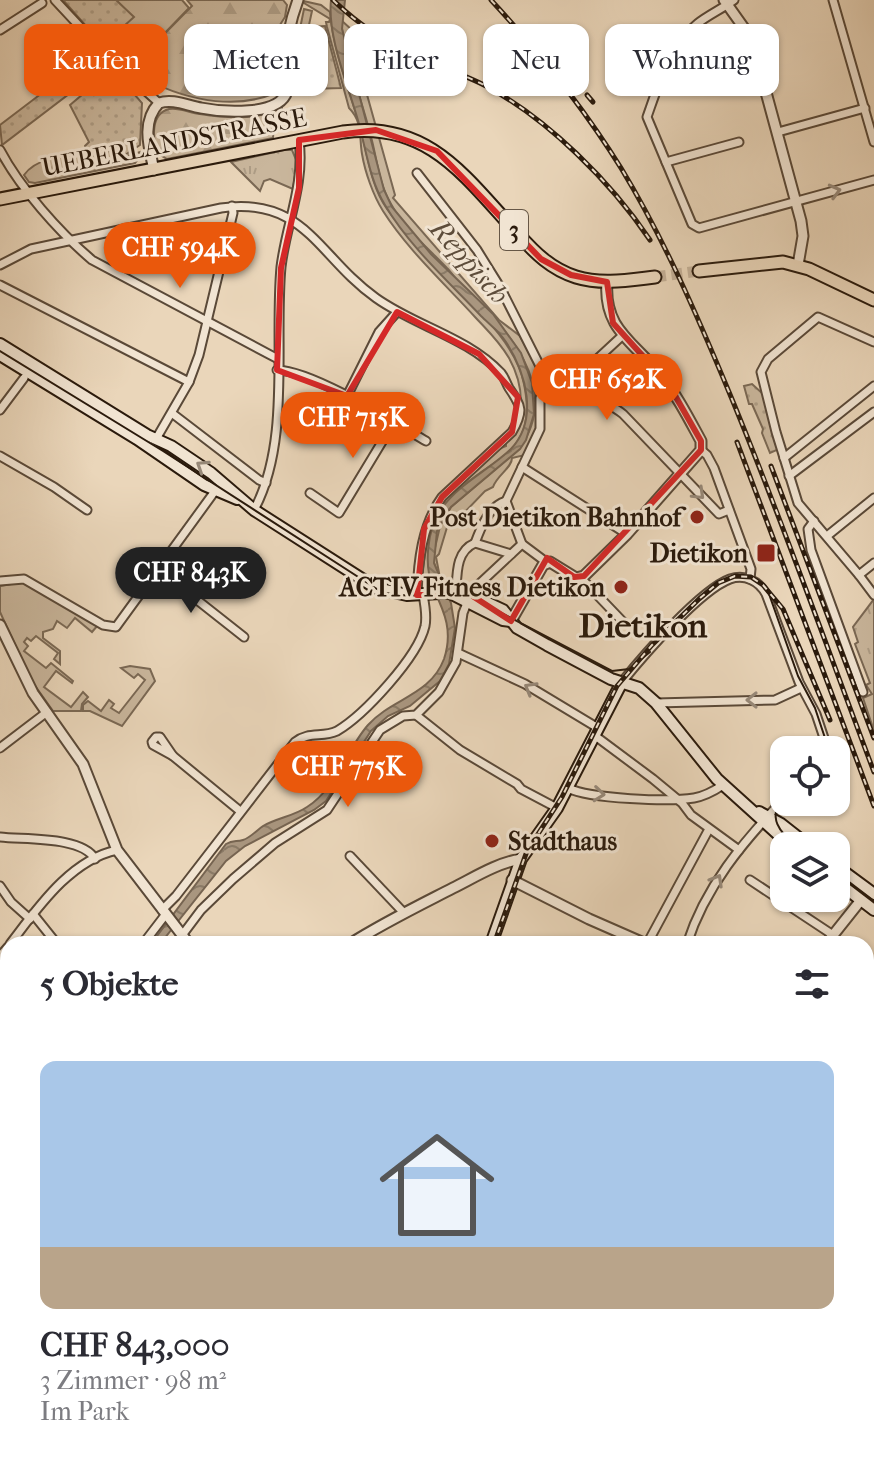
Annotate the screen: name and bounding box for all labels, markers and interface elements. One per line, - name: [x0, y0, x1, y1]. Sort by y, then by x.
- chip: Kaufen: [24, 24, 168, 96]
- chip: Mieten: [184, 24, 328, 96]
- chip: Filter: [344, 24, 467, 96]
- chip: Neu: [483, 24, 589, 96]
- chip: Wohnung: [605, 24, 779, 96]
- street label: UEBERLANDSTRASSE: [39, 102, 309, 183]
- one-way arrow: [828, 183, 842, 200]
- road number: 3: [500, 210, 528, 250]
- water label: Reppisch: [422, 211, 516, 310]
- pin: CHF 594K: [97, 222, 263, 290]
- text: CHF 594K: [122, 232, 238, 263]
- pin: CHF 652K: [524, 354, 690, 422]
- text: CHF 652K: [549, 364, 665, 395]
- pin: CHF 715K: [270, 392, 436, 460]
- text: CHF 715K: [298, 402, 408, 433]
- one-way arrow: [196, 461, 210, 476]
- one-way arrow: [690, 485, 704, 499]
- place label: Post Dietikon Bahnhof: [430, 502, 686, 533]
- marker: Post Dietikon Bahnhof: [688, 508, 706, 526]
- place label: Dietikon: [650, 538, 749, 569]
- marker: Dietikon: [755, 542, 777, 564]
- pin: CHF 843K: [108, 547, 274, 615]
- text: CHF 843K: [133, 557, 249, 588]
- place label: ACTIV Fitness Dietikon: [337, 572, 606, 603]
- marker: ACTIV Fitness Dietikon: [612, 578, 630, 596]
- district label: Dietikon: [579, 606, 707, 646]
- one-way arrow: [524, 682, 539, 698]
- one-way arrow: [745, 691, 758, 709]
- map controls: [770, 736, 850, 912]
- button: locate: [770, 736, 850, 816]
- pin: CHF 775K: [265, 741, 431, 809]
- text: CHF 775K: [292, 751, 404, 782]
- one-way arrow: [592, 785, 606, 802]
- place label: Stadthaus: [508, 826, 617, 857]
- marker: Stadthaus: [483, 832, 501, 850]
- button: layers: [770, 832, 850, 912]
- one-way arrow: [707, 874, 723, 889]
- icon: filters: [790, 962, 834, 1006]
- text: 5 Objekte: [40, 964, 178, 1004]
- icon: home: [365, 1113, 509, 1257]
- text: CHF 843,000: [40, 1325, 230, 1365]
- text: 3 Zimmer · 98 m²: [40, 1365, 226, 1396]
- text: Im Park: [40, 1396, 129, 1427]

